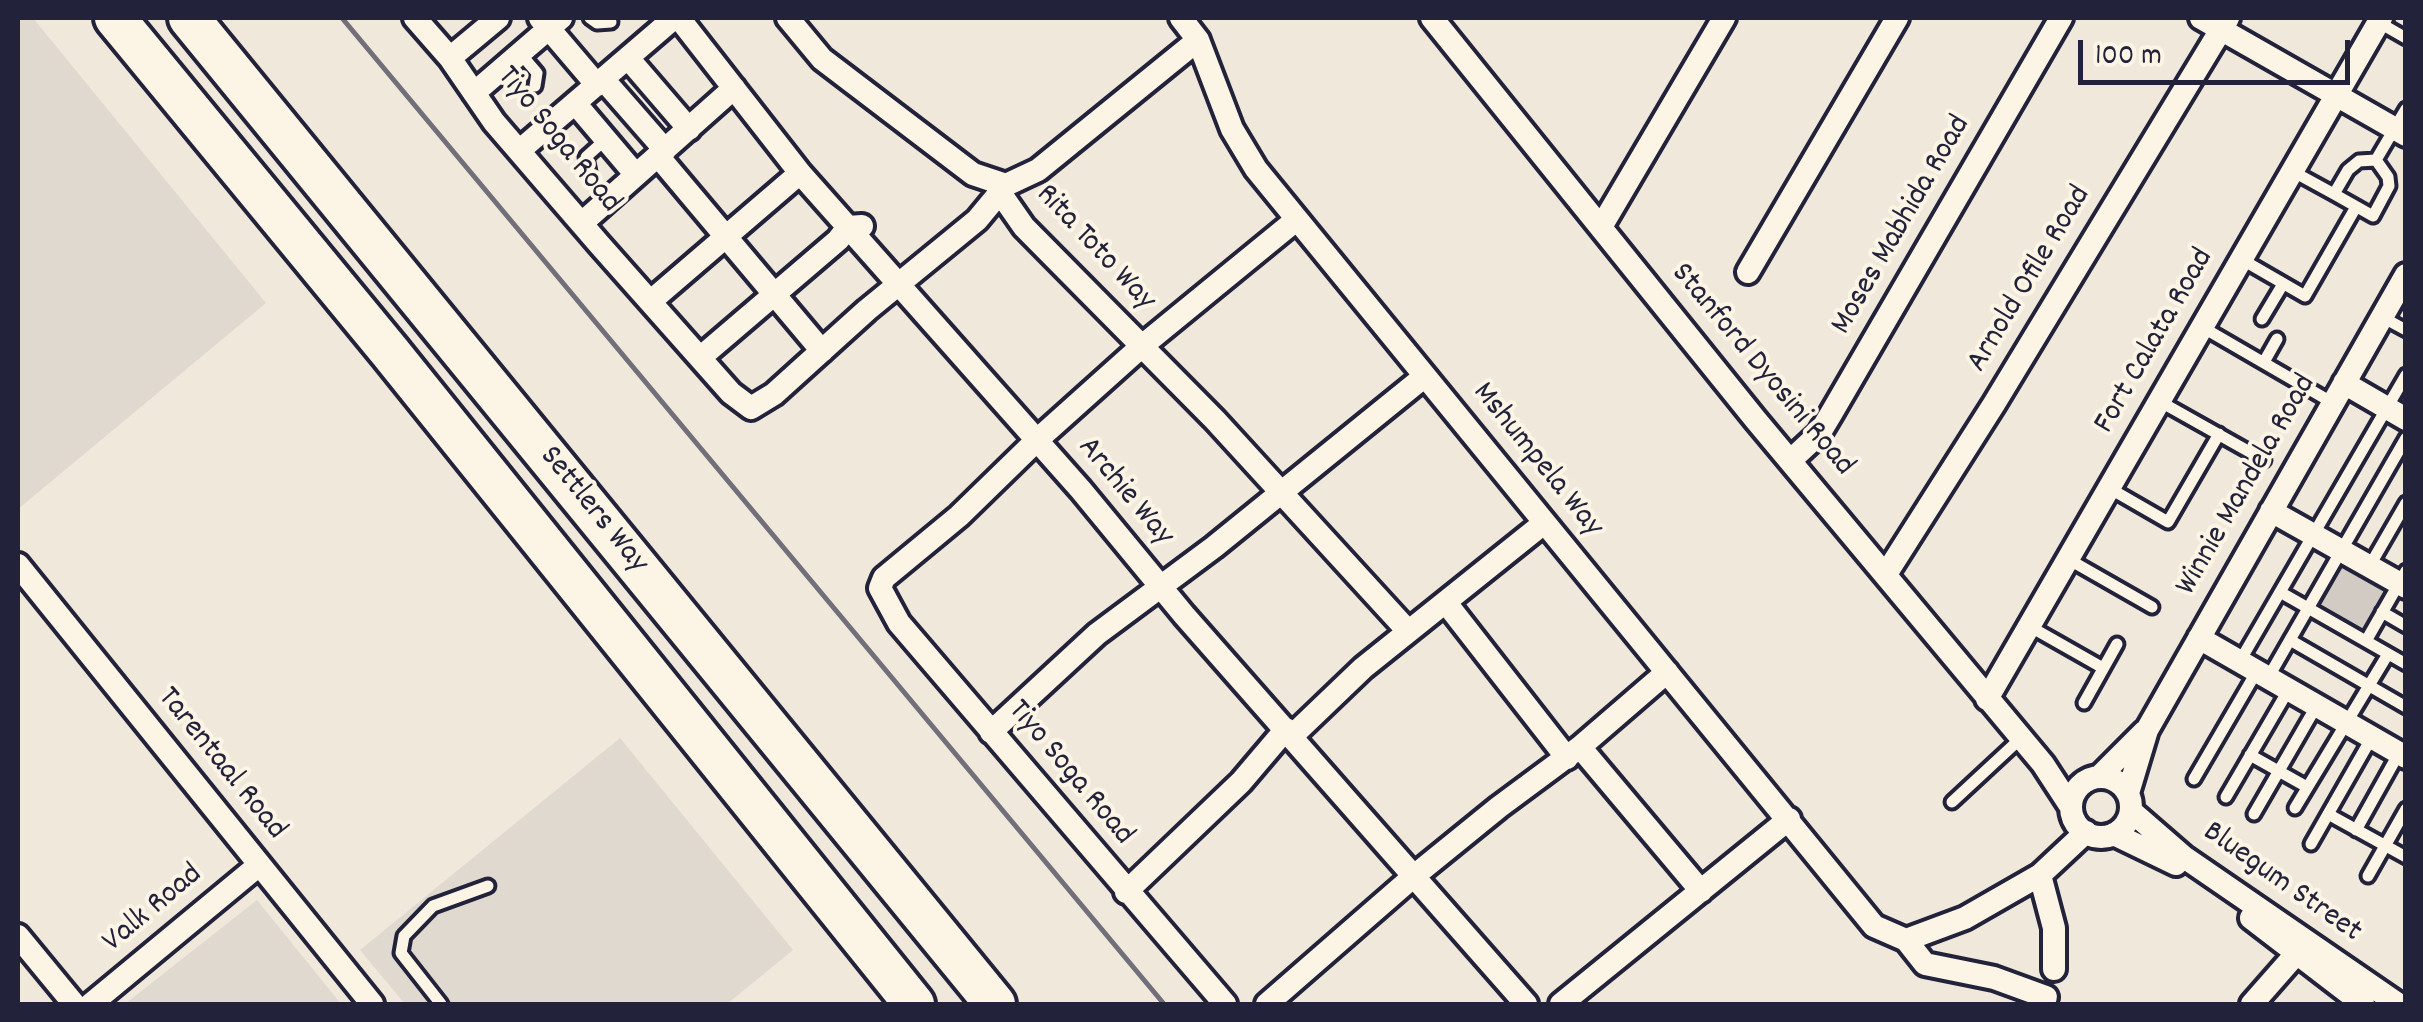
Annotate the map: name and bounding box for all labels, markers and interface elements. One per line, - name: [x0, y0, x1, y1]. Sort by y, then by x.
- scale bar: [2083, 20, 2356, 82]
- text: 100 m: [2095, 36, 2162, 79]
- street label: Tiyo Soga Road: [486, 60, 628, 222]
- street label: Moses Mabhida Road: [1825, 110, 1981, 342]
- street label: Rita Toto Way: [1026, 178, 1162, 320]
- street label: Arnold Ofile Road: [1960, 180, 2102, 380]
- street label: Fort Calata Road: [2088, 243, 2224, 441]
- street label: Stanford Dyosini Road: [1661, 257, 1861, 485]
- street label: Winnie Mandela Road: [2169, 369, 2327, 603]
- street label: Mshumpela Way: [1462, 376, 1610, 546]
- street label: Archie Way: [1067, 431, 1181, 555]
- street label: Settlers Way: [529, 440, 655, 582]
- street label: Tarentaal Road: [147, 681, 293, 849]
- street label: Tiyo Soga Road: [997, 694, 1141, 854]
- street label: Bluegum Street: [2194, 815, 2368, 953]
- street label: Valk Road: [96, 857, 212, 963]

